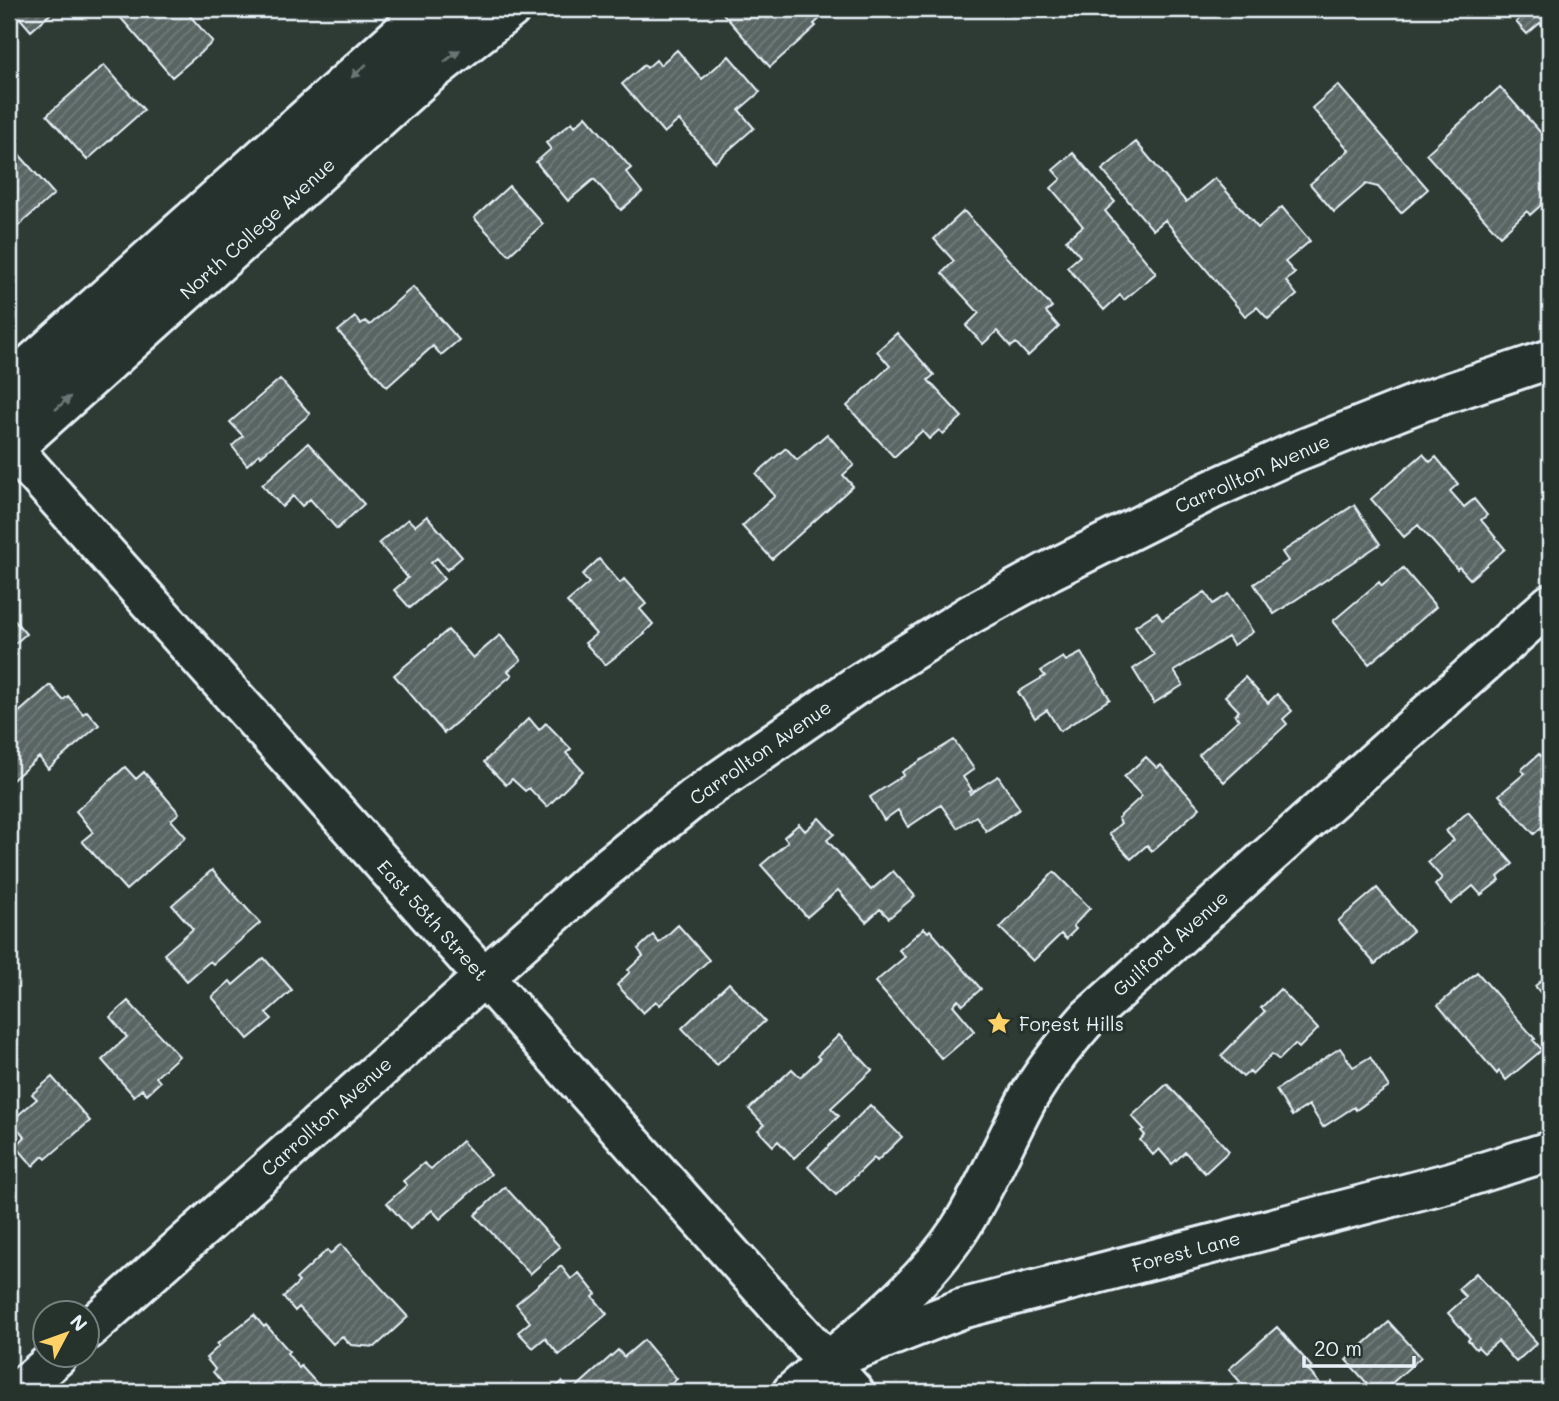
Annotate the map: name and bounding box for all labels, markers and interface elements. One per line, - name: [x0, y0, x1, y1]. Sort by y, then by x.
- one-way arrow: [442, 48, 460, 63]
- one-way arrow: [350, 62, 367, 78]
- street label: North College Avenue: [174, 152, 340, 304]
- one-way arrow: [54, 395, 72, 411]
- street label: Carrollton Avenue: [1171, 428, 1333, 518]
- street label: Carrollton Avenue: [684, 694, 836, 810]
- street label: East 58th Street: [372, 854, 494, 986]
- street label: Guilford Avenue: [1107, 884, 1233, 1002]
- place icon: Forest Hills: [985, 1009, 1013, 1037]
- place label: Forest Hills: [1019, 1011, 1124, 1036]
- street label: Carrollton Avenue: [255, 1051, 397, 1181]
- street label: Forest Lane: [1129, 1225, 1243, 1277]
- north arrow: [32, 1300, 102, 1370]
- text: N: [65, 1309, 93, 1336]
- scale bar: [1304, 1324, 1414, 1368]
- text: 20 m: [1314, 1334, 1362, 1361]

